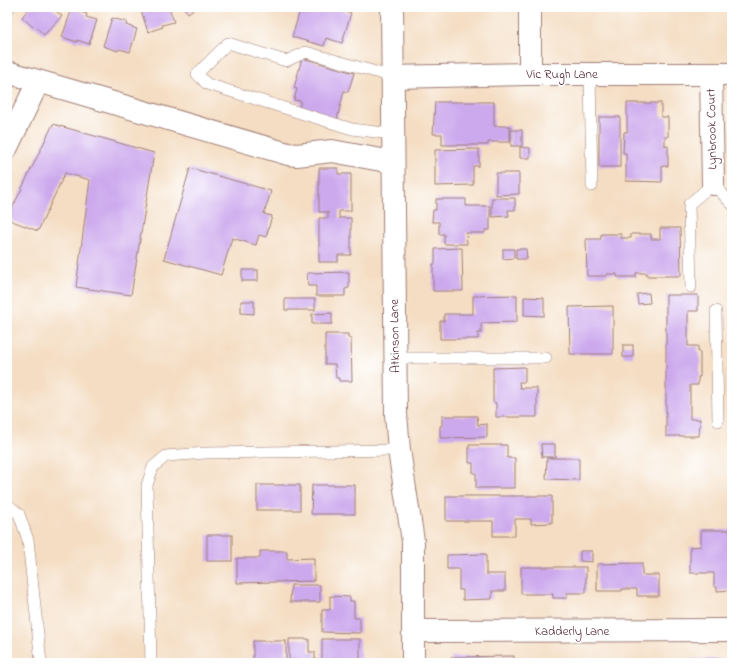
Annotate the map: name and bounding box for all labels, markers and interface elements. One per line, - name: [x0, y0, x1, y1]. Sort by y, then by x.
- street label: Vic Rugh Lane: [525, 65, 598, 85]
- street label: Lynbrook Court: [702, 88, 723, 170]
- street label: Atkinson Lane: [385, 299, 405, 373]
- street label: Kadderly Lane: [535, 622, 609, 642]

